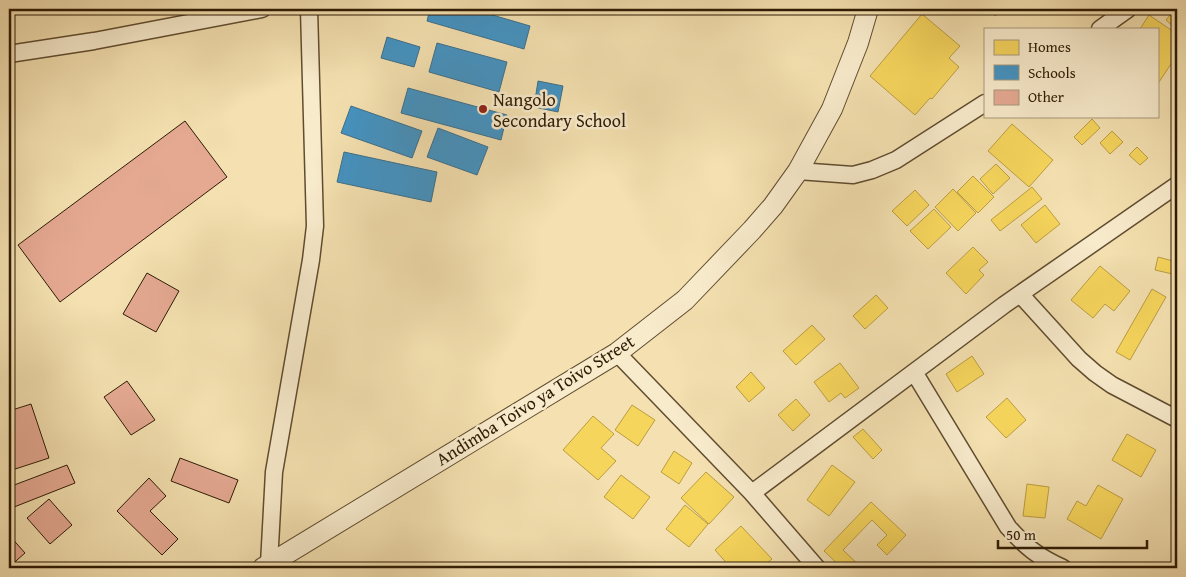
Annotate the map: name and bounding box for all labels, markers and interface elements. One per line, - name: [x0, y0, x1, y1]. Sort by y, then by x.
- legend: [984, 28, 1158, 118]
- text: Homes: [1028, 36, 1071, 57]
- text: Schools: [1028, 62, 1076, 83]
- place label: Nangolo Secondary School: [493, 86, 626, 134]
- text: Other: [1028, 86, 1064, 107]
- marker: Nangolo Secondary School: [477, 103, 489, 115]
- street label: Andimba Toivo ya Toivo Street: [430, 327, 640, 472]
- scale bar: [998, 517, 1147, 549]
- text: 50 m: [1006, 524, 1037, 545]

